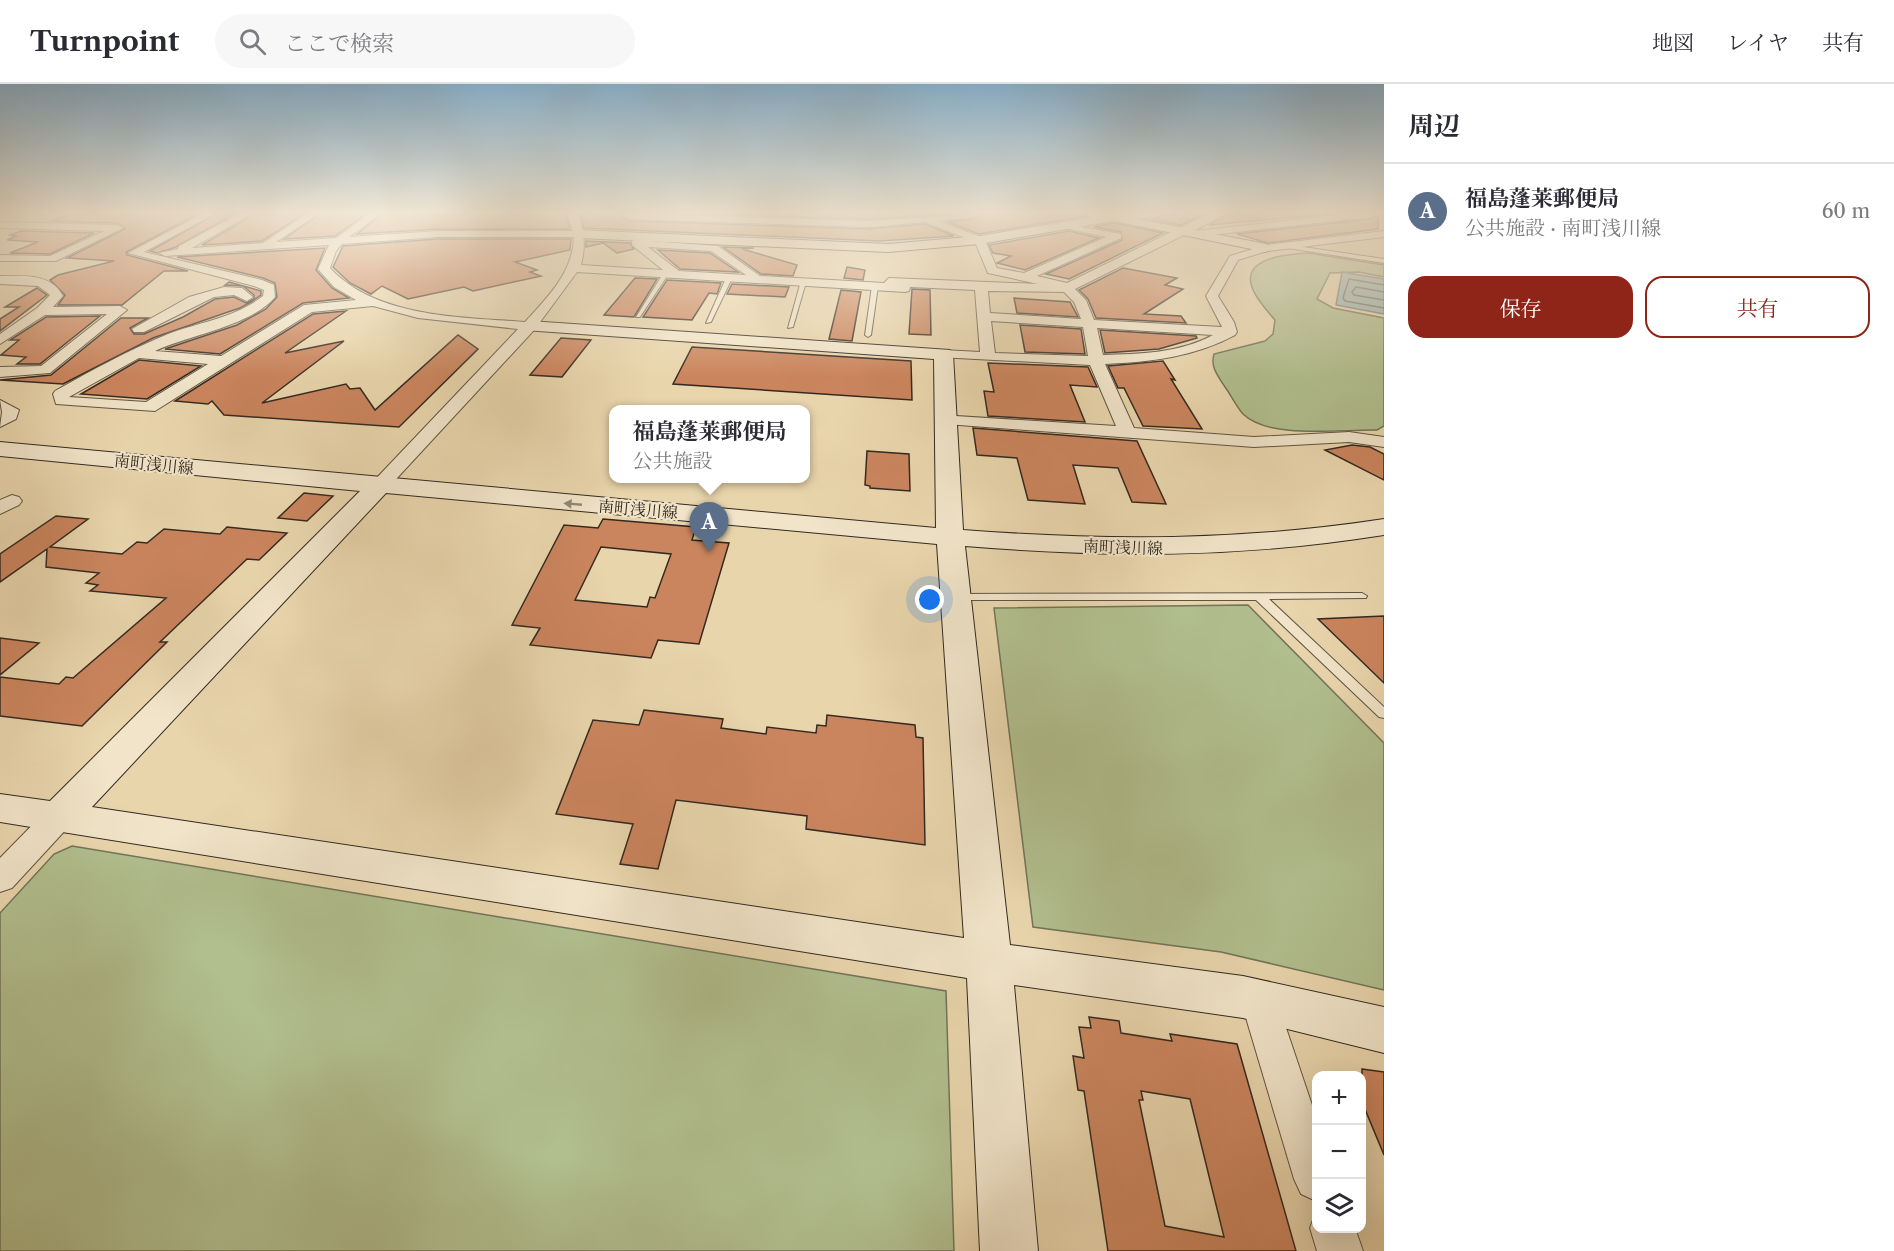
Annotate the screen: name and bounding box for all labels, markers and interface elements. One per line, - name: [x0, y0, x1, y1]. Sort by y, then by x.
- search box: [215, 14, 635, 68]
- text: Turnpoint: [30, 24, 179, 58]
- icon: search: [236, 25, 269, 58]
- text: ここで検索: [284, 30, 394, 57]
- text: 地図: [1652, 30, 1694, 55]
- text: レイヤ: [1727, 30, 1789, 55]
- text: 共有: [1822, 30, 1864, 55]
- text: 周辺: [1408, 110, 1460, 142]
- text: 福島蓬莱郵便局: [1465, 185, 1619, 212]
- text: A: [1420, 199, 1435, 223]
- text: 60 m: [1822, 199, 1870, 223]
- text: 公共施設 · 南町浅川線: [1465, 216, 1661, 240]
- button: 保存: [1408, 276, 1633, 338]
- button: 共有: [1645, 276, 1870, 338]
- popup: [609, 405, 810, 483]
- text: 福島蓬莱郵便局: [632, 418, 787, 445]
- text: 公共施設: [632, 449, 712, 473]
- street label: 南町浅川線: [113, 450, 195, 478]
- street label: 南町浅川線: [597, 496, 679, 522]
- one-way arrow: [563, 499, 582, 509]
- pin: A: [690, 502, 728, 552]
- street label: 南町浅川線: [1083, 536, 1163, 558]
- your location: [915, 585, 944, 614]
- map controls: [1312, 1071, 1366, 1233]
- button: +: [1312, 1071, 1366, 1125]
- button: −: [1312, 1125, 1366, 1179]
- button: layers: [1312, 1179, 1366, 1233]

